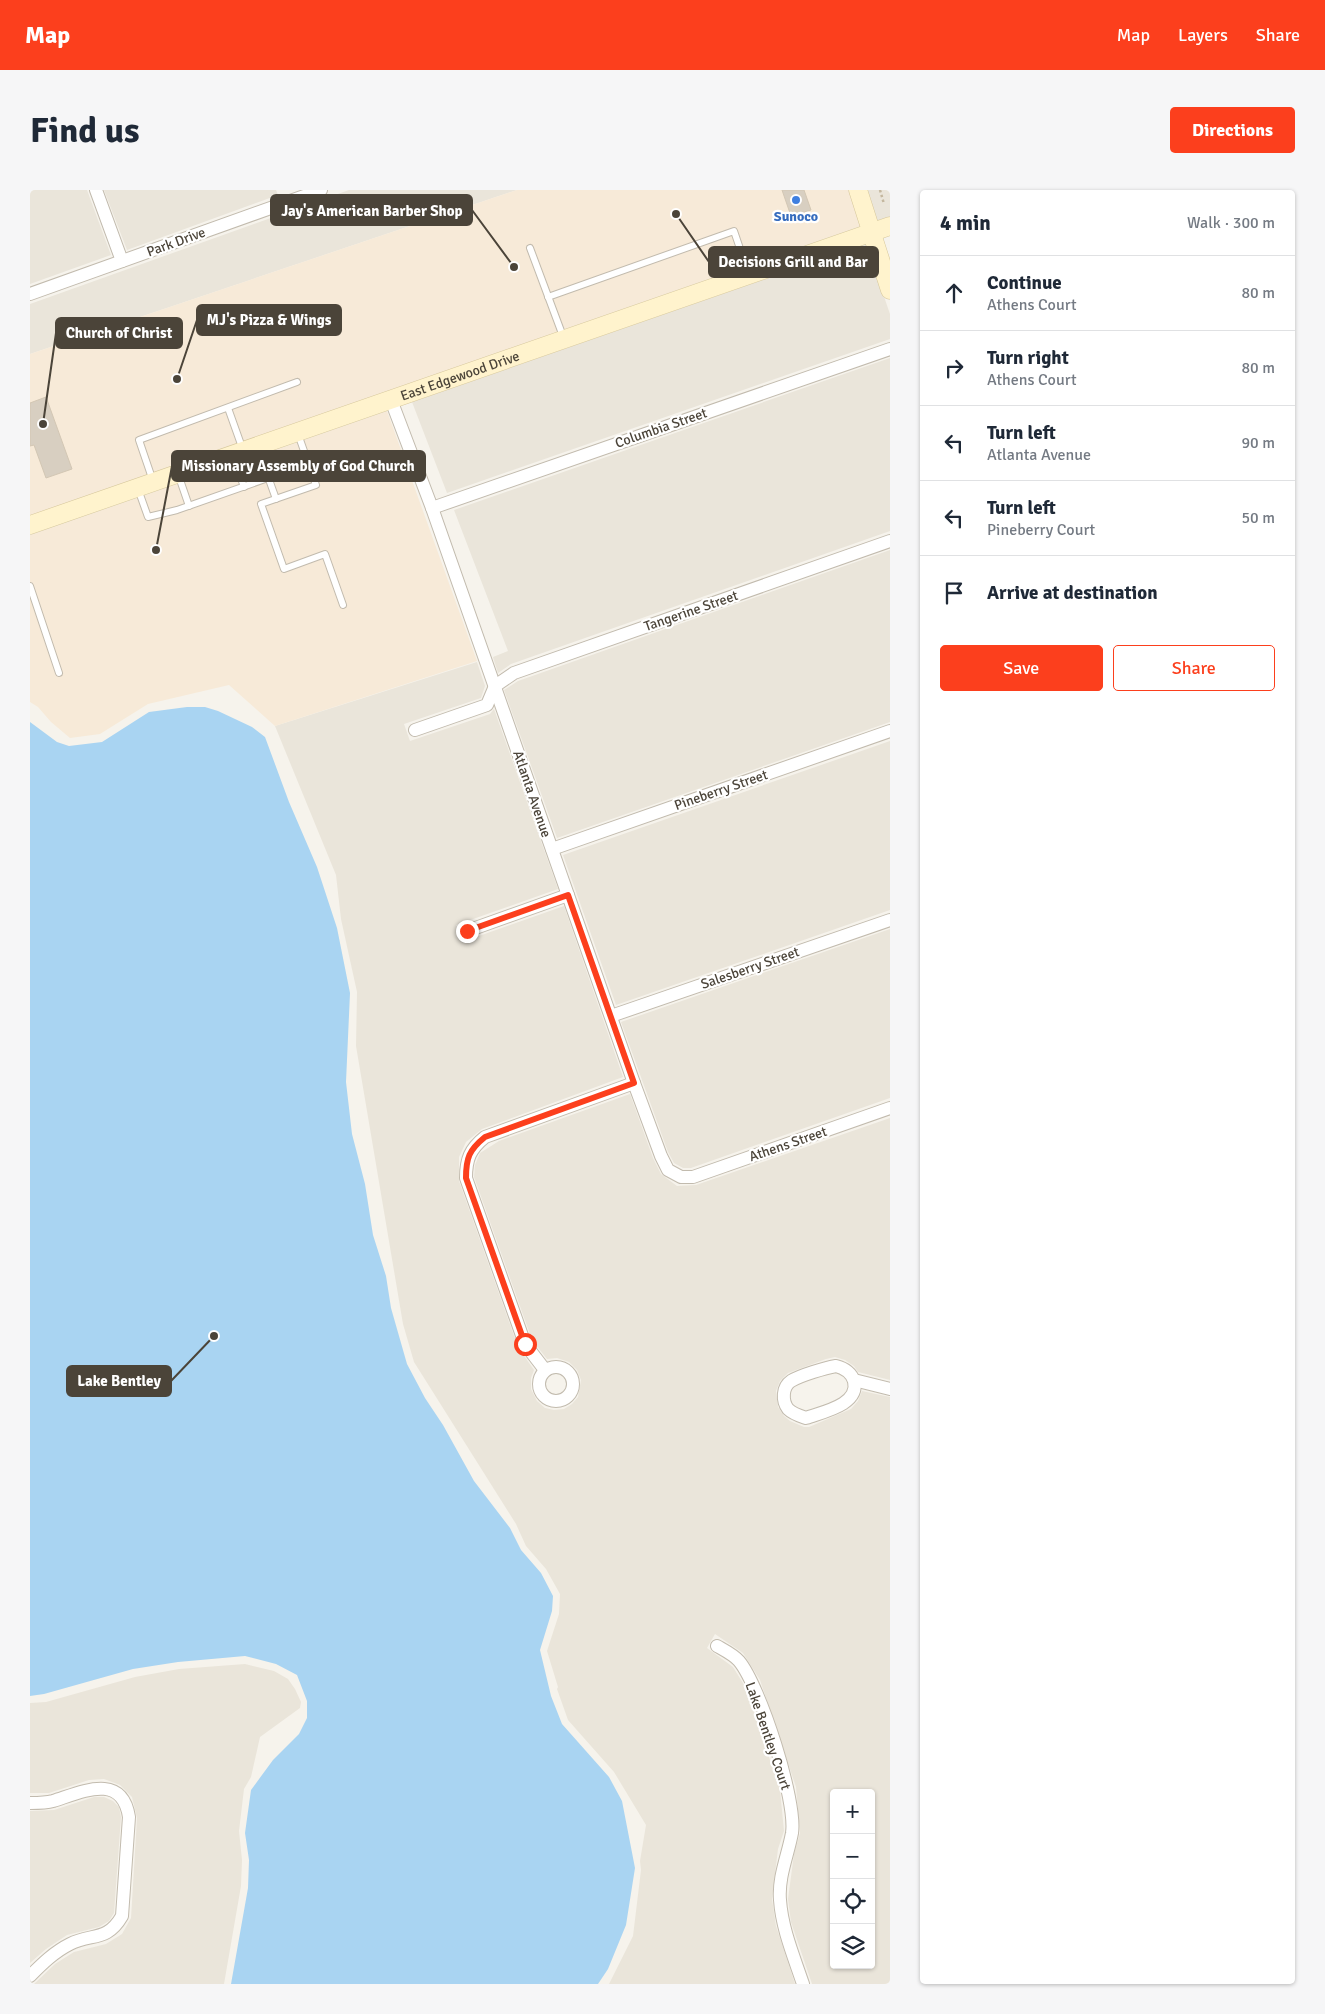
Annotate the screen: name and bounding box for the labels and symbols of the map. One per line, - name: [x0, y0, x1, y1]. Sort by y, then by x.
- marker: Sunoco: [790, 194, 802, 206]
- callout: Jay's American Barber Shop: [271, 195, 472, 225]
- text: Jay's American Barber Shop: [281, 202, 463, 220]
- place label: Sunoco: [774, 208, 818, 225]
- street label: Park Drive: [144, 224, 208, 260]
- callout: Decisions Grill and Bar: [709, 247, 878, 277]
- text: Decisions Grill and Bar: [718, 253, 868, 271]
- callout: MJ's Pizza & Wings: [197, 305, 341, 335]
- text: MJ's Pizza & Wings: [207, 311, 332, 329]
- callout: Church of Christ: [56, 318, 182, 348]
- text: Church of Christ: [66, 324, 173, 342]
- street label: East Edgewood Drive: [398, 347, 522, 404]
- street label: Columbia Street: [613, 404, 709, 452]
- callout: Missionary Assembly of God Church: [172, 451, 425, 481]
- text: Missionary Assembly of God Church: [181, 457, 415, 475]
- street label: Tangerine Street: [642, 587, 740, 635]
- street label: Atlanta Avenue: [509, 748, 555, 840]
- street label: Pineberry Street: [672, 766, 770, 814]
- route end: [456, 920, 479, 943]
- street label: Salesberry Street: [698, 943, 802, 993]
- street label: Athens Street: [747, 1123, 829, 1165]
- route start: [514, 1333, 537, 1356]
- callout: Lake Bentley: [67, 1366, 171, 1396]
- text: Lake Bentley: [77, 1372, 161, 1390]
- street label: Lake Bentley Court: [742, 1680, 794, 1792]

